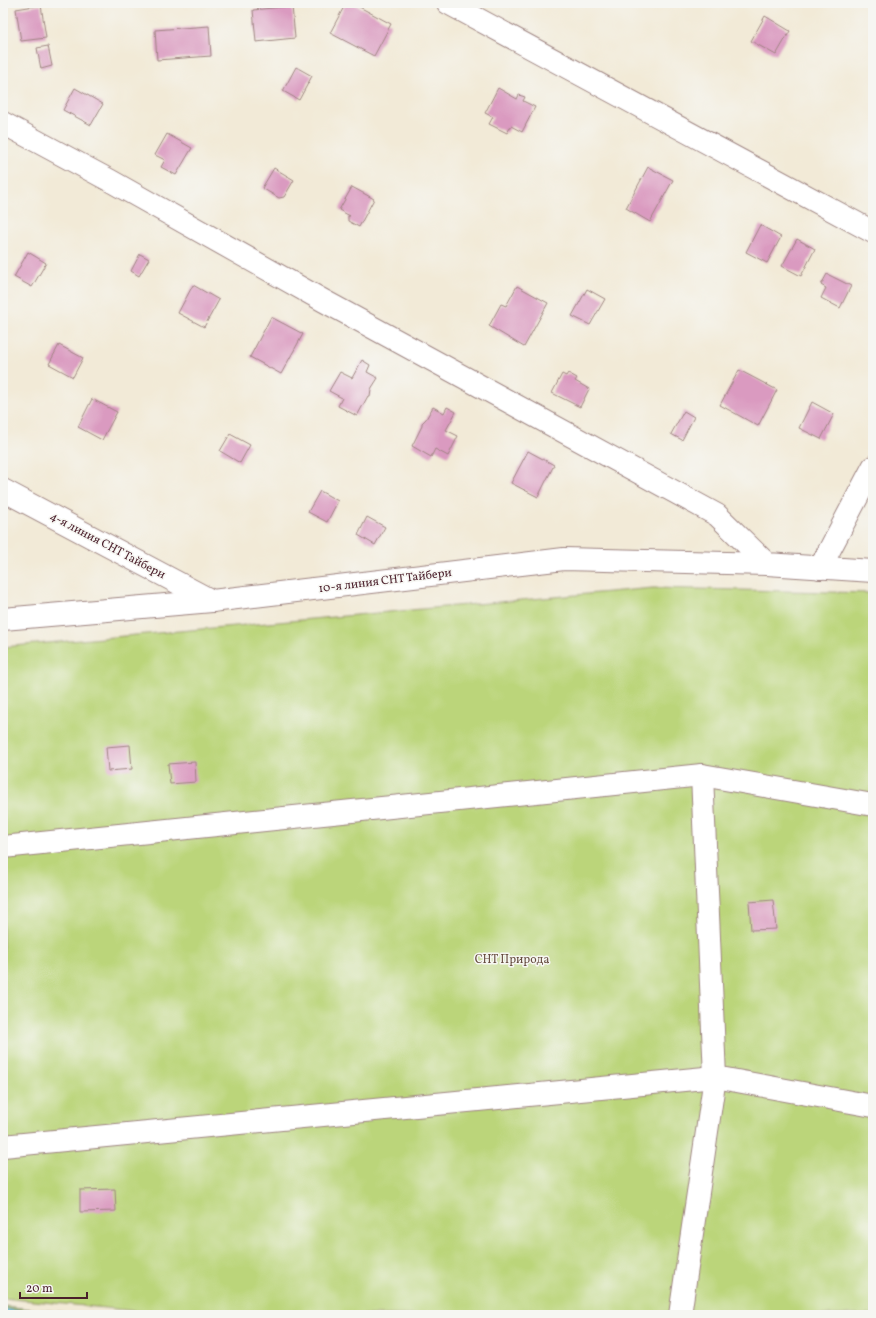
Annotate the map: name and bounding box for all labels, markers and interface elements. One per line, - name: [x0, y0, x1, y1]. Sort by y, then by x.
- street label: 4-я линия СНТ Тайбери: [47, 509, 168, 583]
- street label: 10-я линия СНТ Тайбери: [318, 565, 453, 597]
- park label: СНТ Природа: [475, 952, 549, 968]
- scale bar: [20, 1274, 87, 1300]
- text: 20 m: [26, 1281, 53, 1297]

